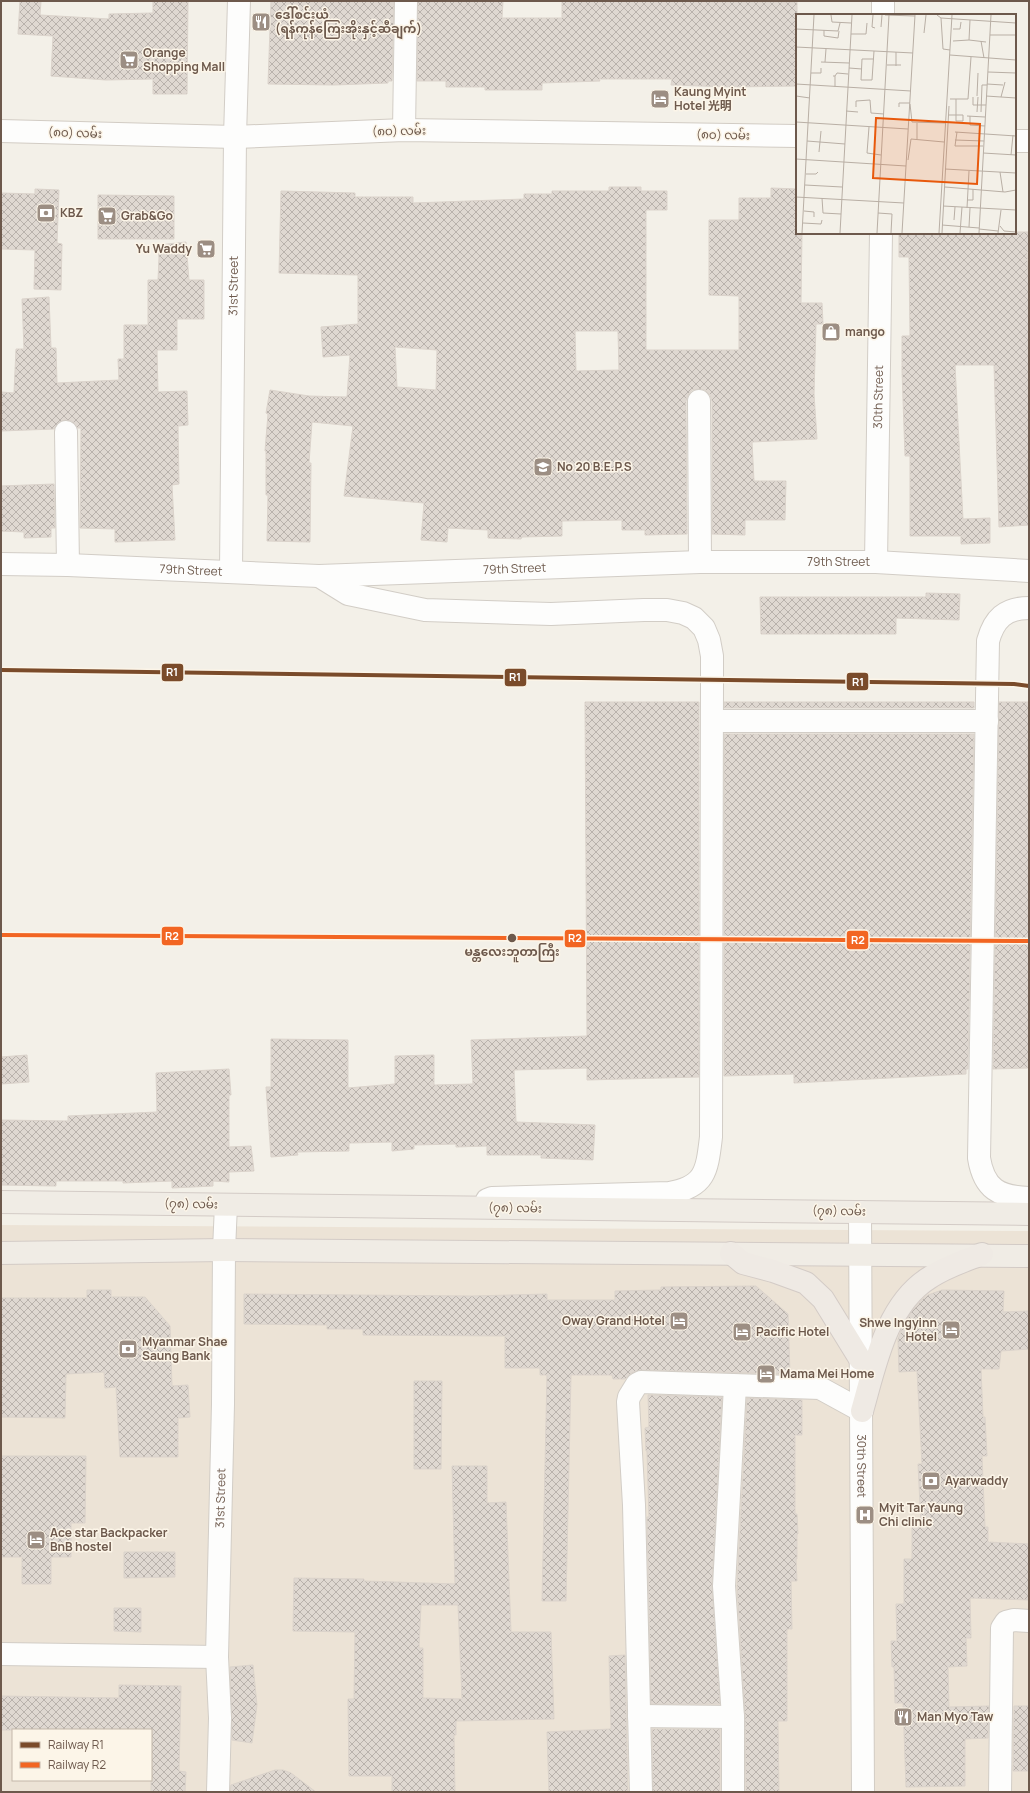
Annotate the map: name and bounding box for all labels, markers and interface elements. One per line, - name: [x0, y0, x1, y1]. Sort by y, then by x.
- place label: ဒေါ်စင်းယုံ (ရန်ကုန်ကြေးအိုးနှင့်ဆီချက်): [275, 5, 422, 40]
- restaurant icon: ဒေါ်စင်းယုံ (ရန်ကုန်ကြေးအိုးနှင့်ဆီချက်): [250, 11, 272, 33]
- inset map: [796, 14, 1016, 234]
- place label: Orange Shopping Mall: [143, 44, 225, 75]
- supermarket icon: Orange Shopping Mall: [118, 49, 140, 71]
- place label: Kaung Myint Hotel 光明: [674, 83, 747, 114]
- hotel icon: Kaung Myint Hotel 光明: [649, 88, 671, 110]
- street label: (၈၀) လမ်း: [372, 122, 426, 139]
- street label: (၈၀) လမ်း: [48, 123, 102, 142]
- street label: (၈၀) လမ်း: [696, 126, 750, 143]
- bank icon: KBZ: [35, 202, 57, 224]
- place label: KBZ: [60, 204, 83, 221]
- supermarket icon: Grab&Go: [96, 205, 118, 227]
- place label: Grab&Go: [121, 207, 173, 224]
- supermarket icon: Yu Waddy: [195, 238, 217, 260]
- place label: Yu Waddy: [136, 240, 192, 257]
- street label: 31st Street: [224, 256, 242, 316]
- shop icon: mango: [820, 321, 842, 343]
- place label: mango: [845, 323, 885, 340]
- street label: 30th Street: [869, 365, 887, 429]
- school or university icon: No 20 B.E.P.S: [532, 456, 554, 478]
- place label: No 20 B.E.P.S: [557, 458, 632, 475]
- street label: 79th Street: [807, 553, 870, 570]
- street label: 79th Street: [483, 559, 547, 578]
- street label: 79th Street: [159, 560, 223, 580]
- line badge: R1: [161, 663, 184, 682]
- text: R1: [166, 664, 178, 679]
- line badge: R1: [504, 668, 527, 687]
- text: R1: [509, 669, 521, 684]
- line badge: R1: [846, 672, 869, 691]
- text: R1: [852, 674, 864, 689]
- line badge: R2: [161, 926, 184, 946]
- text: R2: [165, 928, 179, 943]
- line badge: R2: [564, 929, 586, 948]
- text: R2: [568, 930, 582, 945]
- line badge: R2: [846, 930, 869, 950]
- marker: မန္တလေးဘူတာကြီး: [506, 932, 518, 944]
- text: R2: [851, 932, 865, 947]
- place label: မန္တလေးဘူတာကြီး: [464, 943, 560, 963]
- street label: (၇၈) လမ်း: [164, 1195, 218, 1214]
- street label: (၇၈) လမ်း: [488, 1199, 542, 1218]
- street label: (၇၈) လမ်း: [812, 1202, 866, 1221]
- hotel icon: Oway Grand Hotel: [668, 1310, 690, 1332]
- place label: Oway Grand Hotel: [562, 1312, 665, 1329]
- place label: Shwe Ingyinn Hotel: [859, 1314, 937, 1345]
- hotel icon: Shwe Ingyinn Hotel: [940, 1319, 962, 1341]
- hotel icon: Pacific Hotel: [731, 1321, 753, 1343]
- place label: Pacific Hotel: [756, 1323, 829, 1340]
- place label: Myanmar Shae Saung Bank: [142, 1333, 228, 1364]
- bank icon: Myanmar Shae Saung Bank: [117, 1338, 139, 1360]
- hotel icon: Mama Mei Home: [755, 1363, 777, 1385]
- place label: Mama Mei Home: [780, 1365, 875, 1382]
- street label: 30th Street: [853, 1434, 870, 1498]
- street label: 31st Street: [211, 1468, 229, 1528]
- bank icon: Ayarwaddy: [920, 1470, 942, 1492]
- place label: Ayarwaddy: [945, 1472, 1009, 1489]
- place label: Myit Tar Yaung Chi clinic: [879, 1499, 963, 1530]
- hospital icon: Myit Tar Yaung Chi clinic: [854, 1504, 876, 1526]
- place label: Ace star Backpacker BnB hostel: [50, 1524, 168, 1555]
- hotel icon: Ace star Backpacker BnB hostel: [25, 1529, 47, 1551]
- restaurant icon: Man Myo Taw: [892, 1706, 914, 1728]
- place label: Man Myo Taw: [917, 1708, 994, 1725]
- legend: [12, 1729, 152, 1781]
- text: Railway R1: [48, 1736, 104, 1753]
- text: Railway R2: [48, 1756, 106, 1773]

